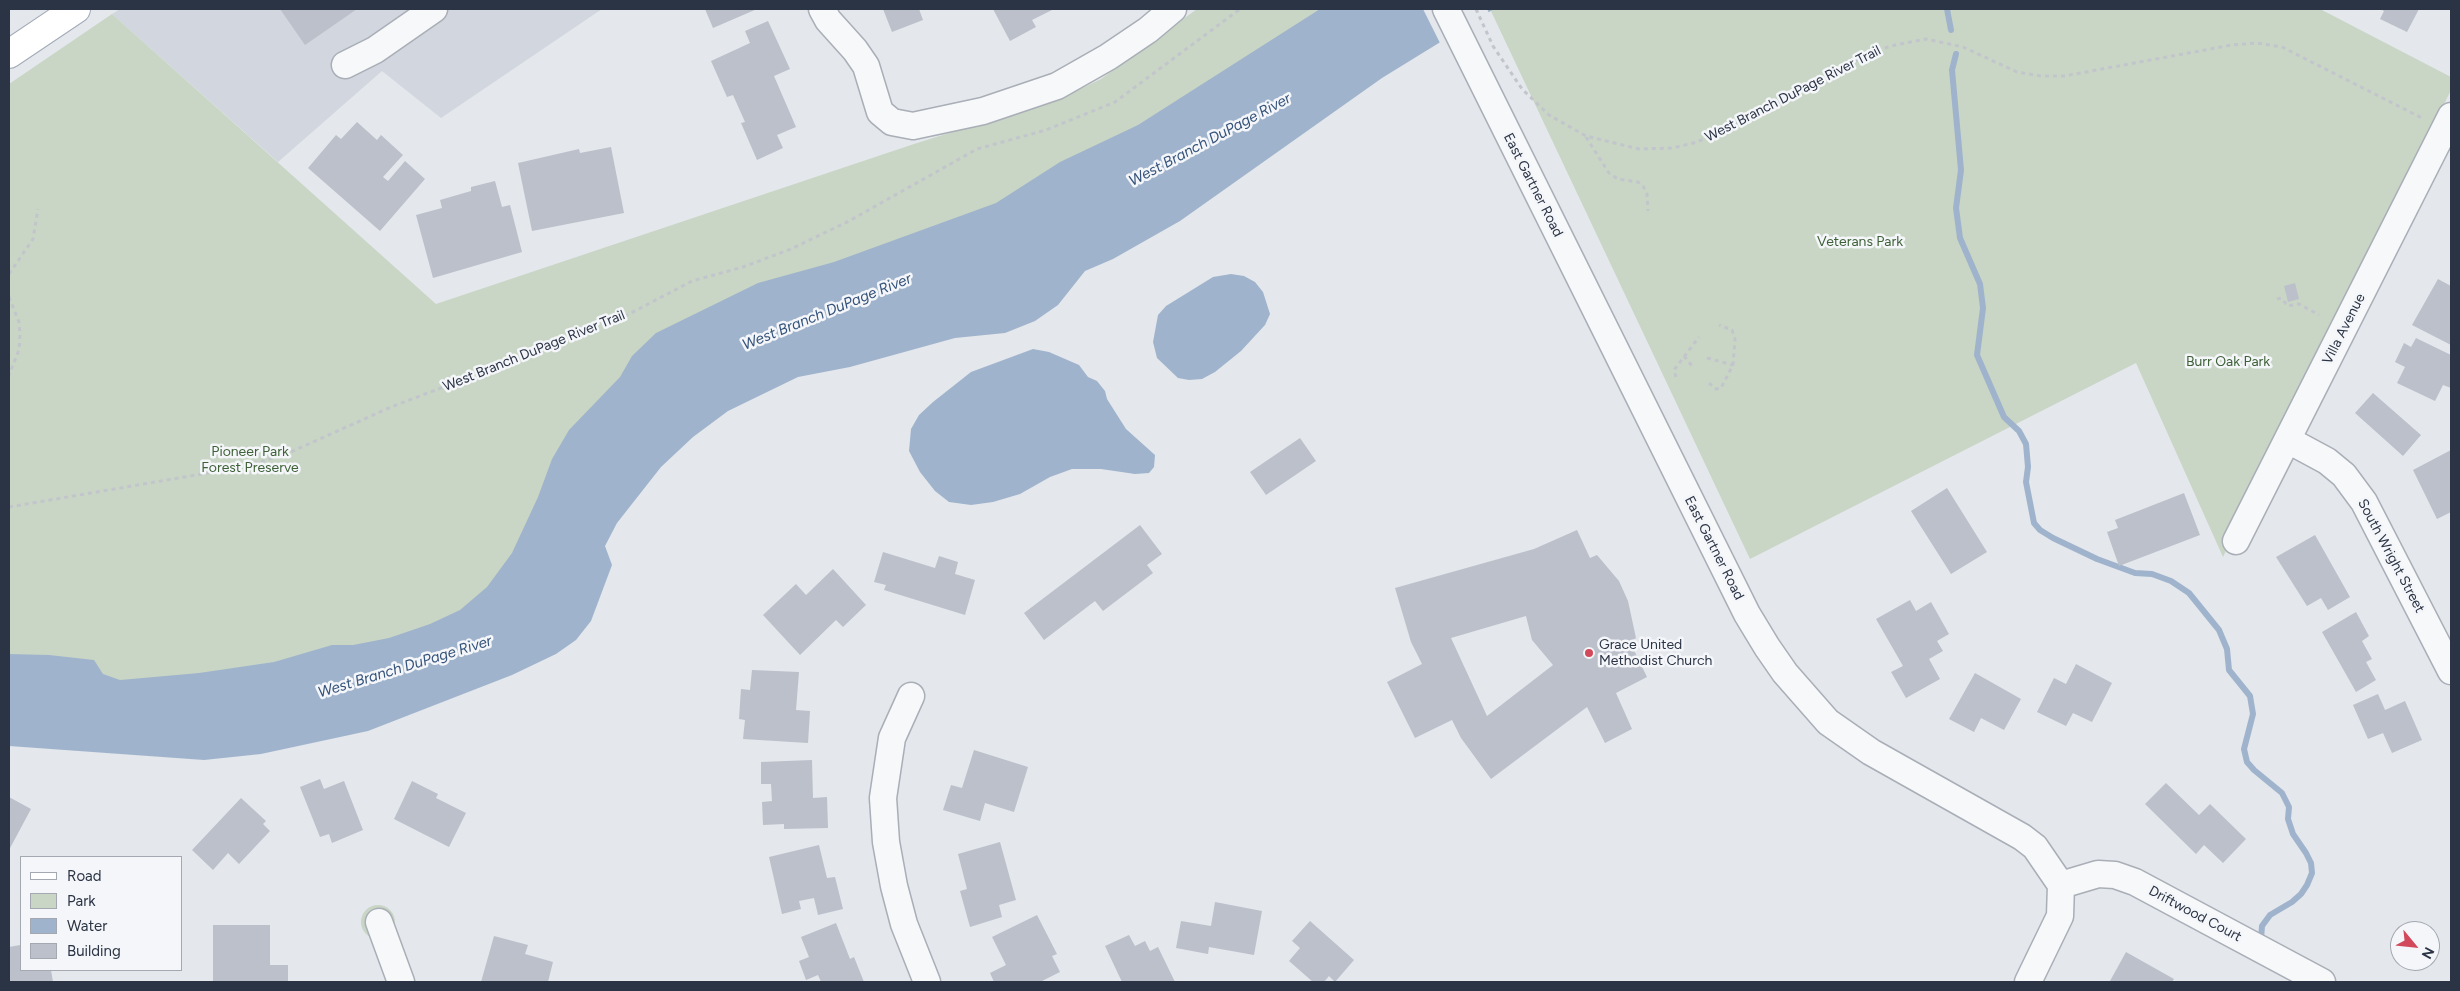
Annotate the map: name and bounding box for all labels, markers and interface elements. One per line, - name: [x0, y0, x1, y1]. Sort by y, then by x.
- street label: West Branch DuPage River Trail: [1702, 42, 1884, 146]
- water label: West Branch DuPage River: [1126, 90, 1294, 190]
- street label: East Gartner Road: [1500, 130, 1566, 240]
- park label: Veterans Park: [1817, 234, 1903, 250]
- water label: West Branch DuPage River: [740, 270, 914, 354]
- street label: Villa Avenue: [2319, 291, 2369, 367]
- street label: West Branch DuPage River Trail: [440, 307, 628, 395]
- park label: Burr Oak Park: [2186, 354, 2270, 370]
- park label: Pioneer Park Forest Preserve: [201, 444, 299, 477]
- street label: East Gartner Road: [1681, 493, 1747, 603]
- street label: South Wright Street: [2354, 496, 2428, 616]
- water label: West Branch DuPage River: [316, 632, 494, 702]
- place label: Grace United Methodist Church: [1599, 637, 1712, 670]
- marker: Grace United Methodist Church: [1583, 647, 1595, 659]
- legend: [20, 856, 182, 971]
- text: Road: [67, 867, 102, 885]
- street label: Driftwood Court: [2146, 882, 2244, 946]
- text: Park: [67, 892, 96, 910]
- text: Water: [67, 917, 107, 935]
- north arrow: [2390, 921, 2440, 971]
- text: Building: [67, 942, 121, 960]
- text: N: [2418, 944, 2438, 962]

